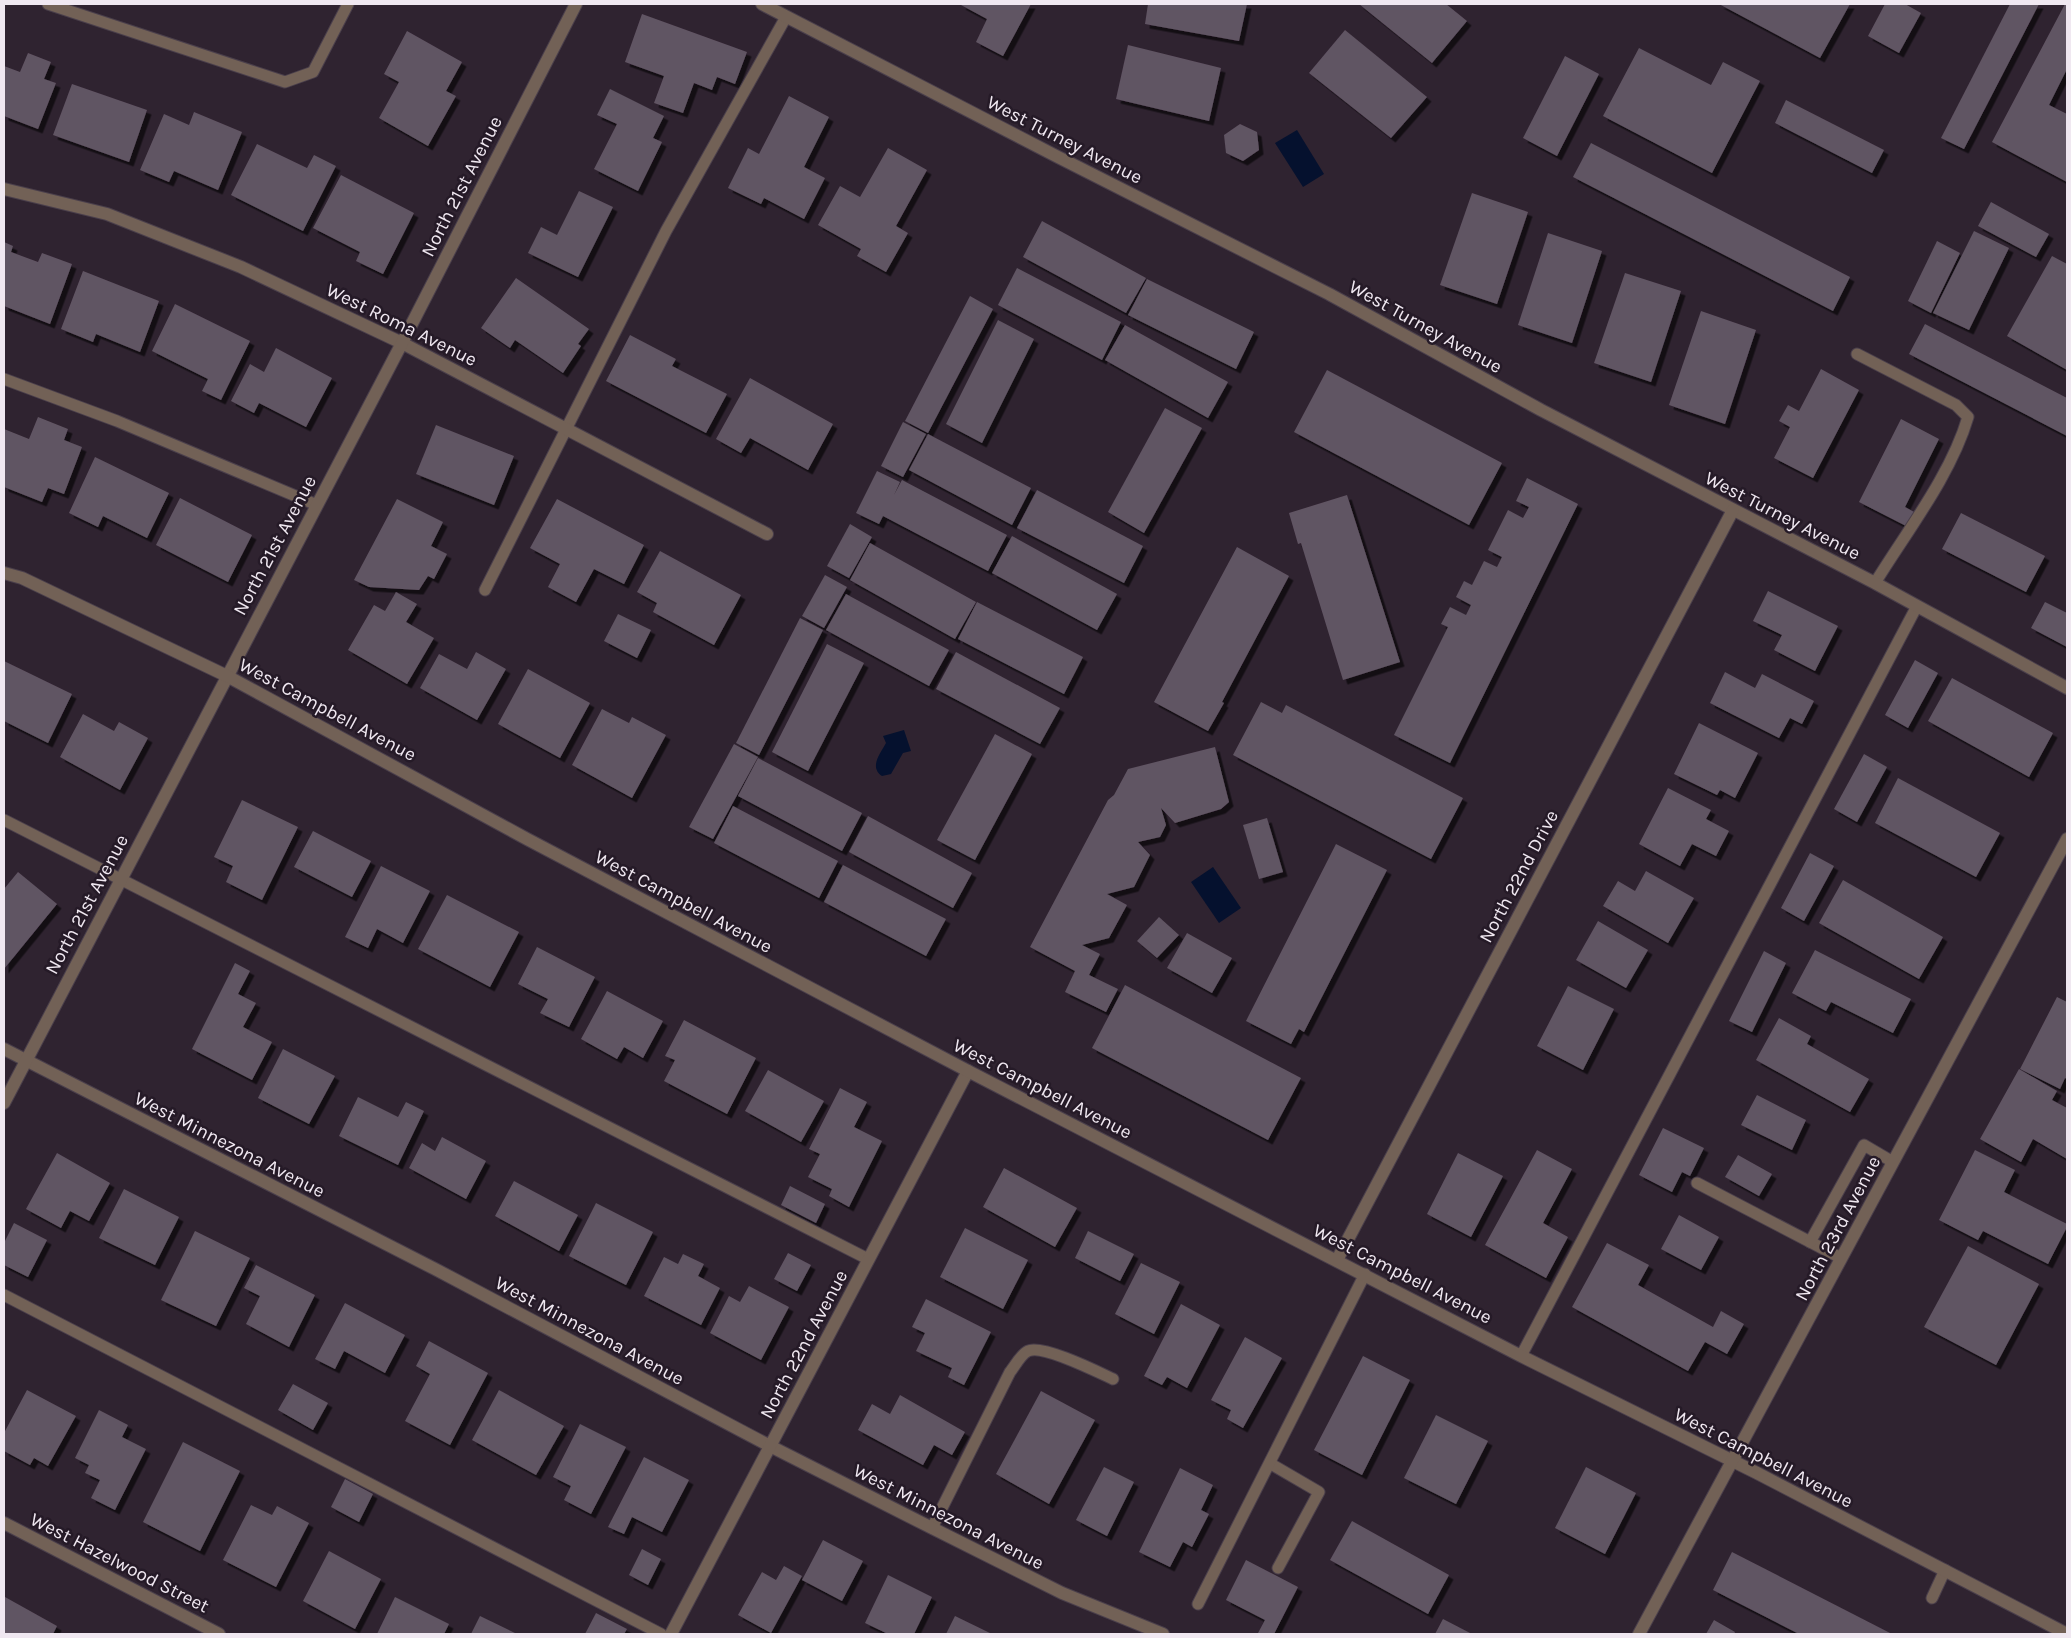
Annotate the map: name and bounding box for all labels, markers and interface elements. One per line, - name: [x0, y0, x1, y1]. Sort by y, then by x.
- street label: West Turney Avenue: [983, 91, 1146, 189]
- street label: North 21st Avenue: [417, 112, 507, 260]
- street label: West Turney Avenue: [1345, 276, 1506, 378]
- street label: West Roma Avenue: [323, 279, 481, 371]
- street label: West Turney Avenue: [1701, 467, 1864, 565]
- street label: North 21st Avenue: [229, 472, 321, 619]
- street label: West Campbell Avenue: [235, 654, 420, 766]
- street label: North 22nd Drive: [1475, 806, 1563, 947]
- street label: North 21st Avenue: [41, 831, 133, 978]
- street label: West Campbell Avenue: [591, 846, 776, 958]
- street label: West Campbell Avenue: [950, 1034, 1136, 1144]
- street label: West Minnezona Avenue: [131, 1087, 328, 1202]
- street label: North 23rd Avenue: [1790, 1152, 1885, 1305]
- street label: West Campbell Avenue: [1310, 1219, 1496, 1329]
- street label: North 22nd Avenue: [755, 1266, 852, 1423]
- street label: West Minnezona Avenue: [491, 1272, 688, 1390]
- street label: West Campbell Avenue: [1671, 1403, 1857, 1513]
- street label: West Minnezona Avenue: [850, 1459, 1047, 1574]
- street label: West Hazelwood Street: [27, 1508, 213, 1618]

